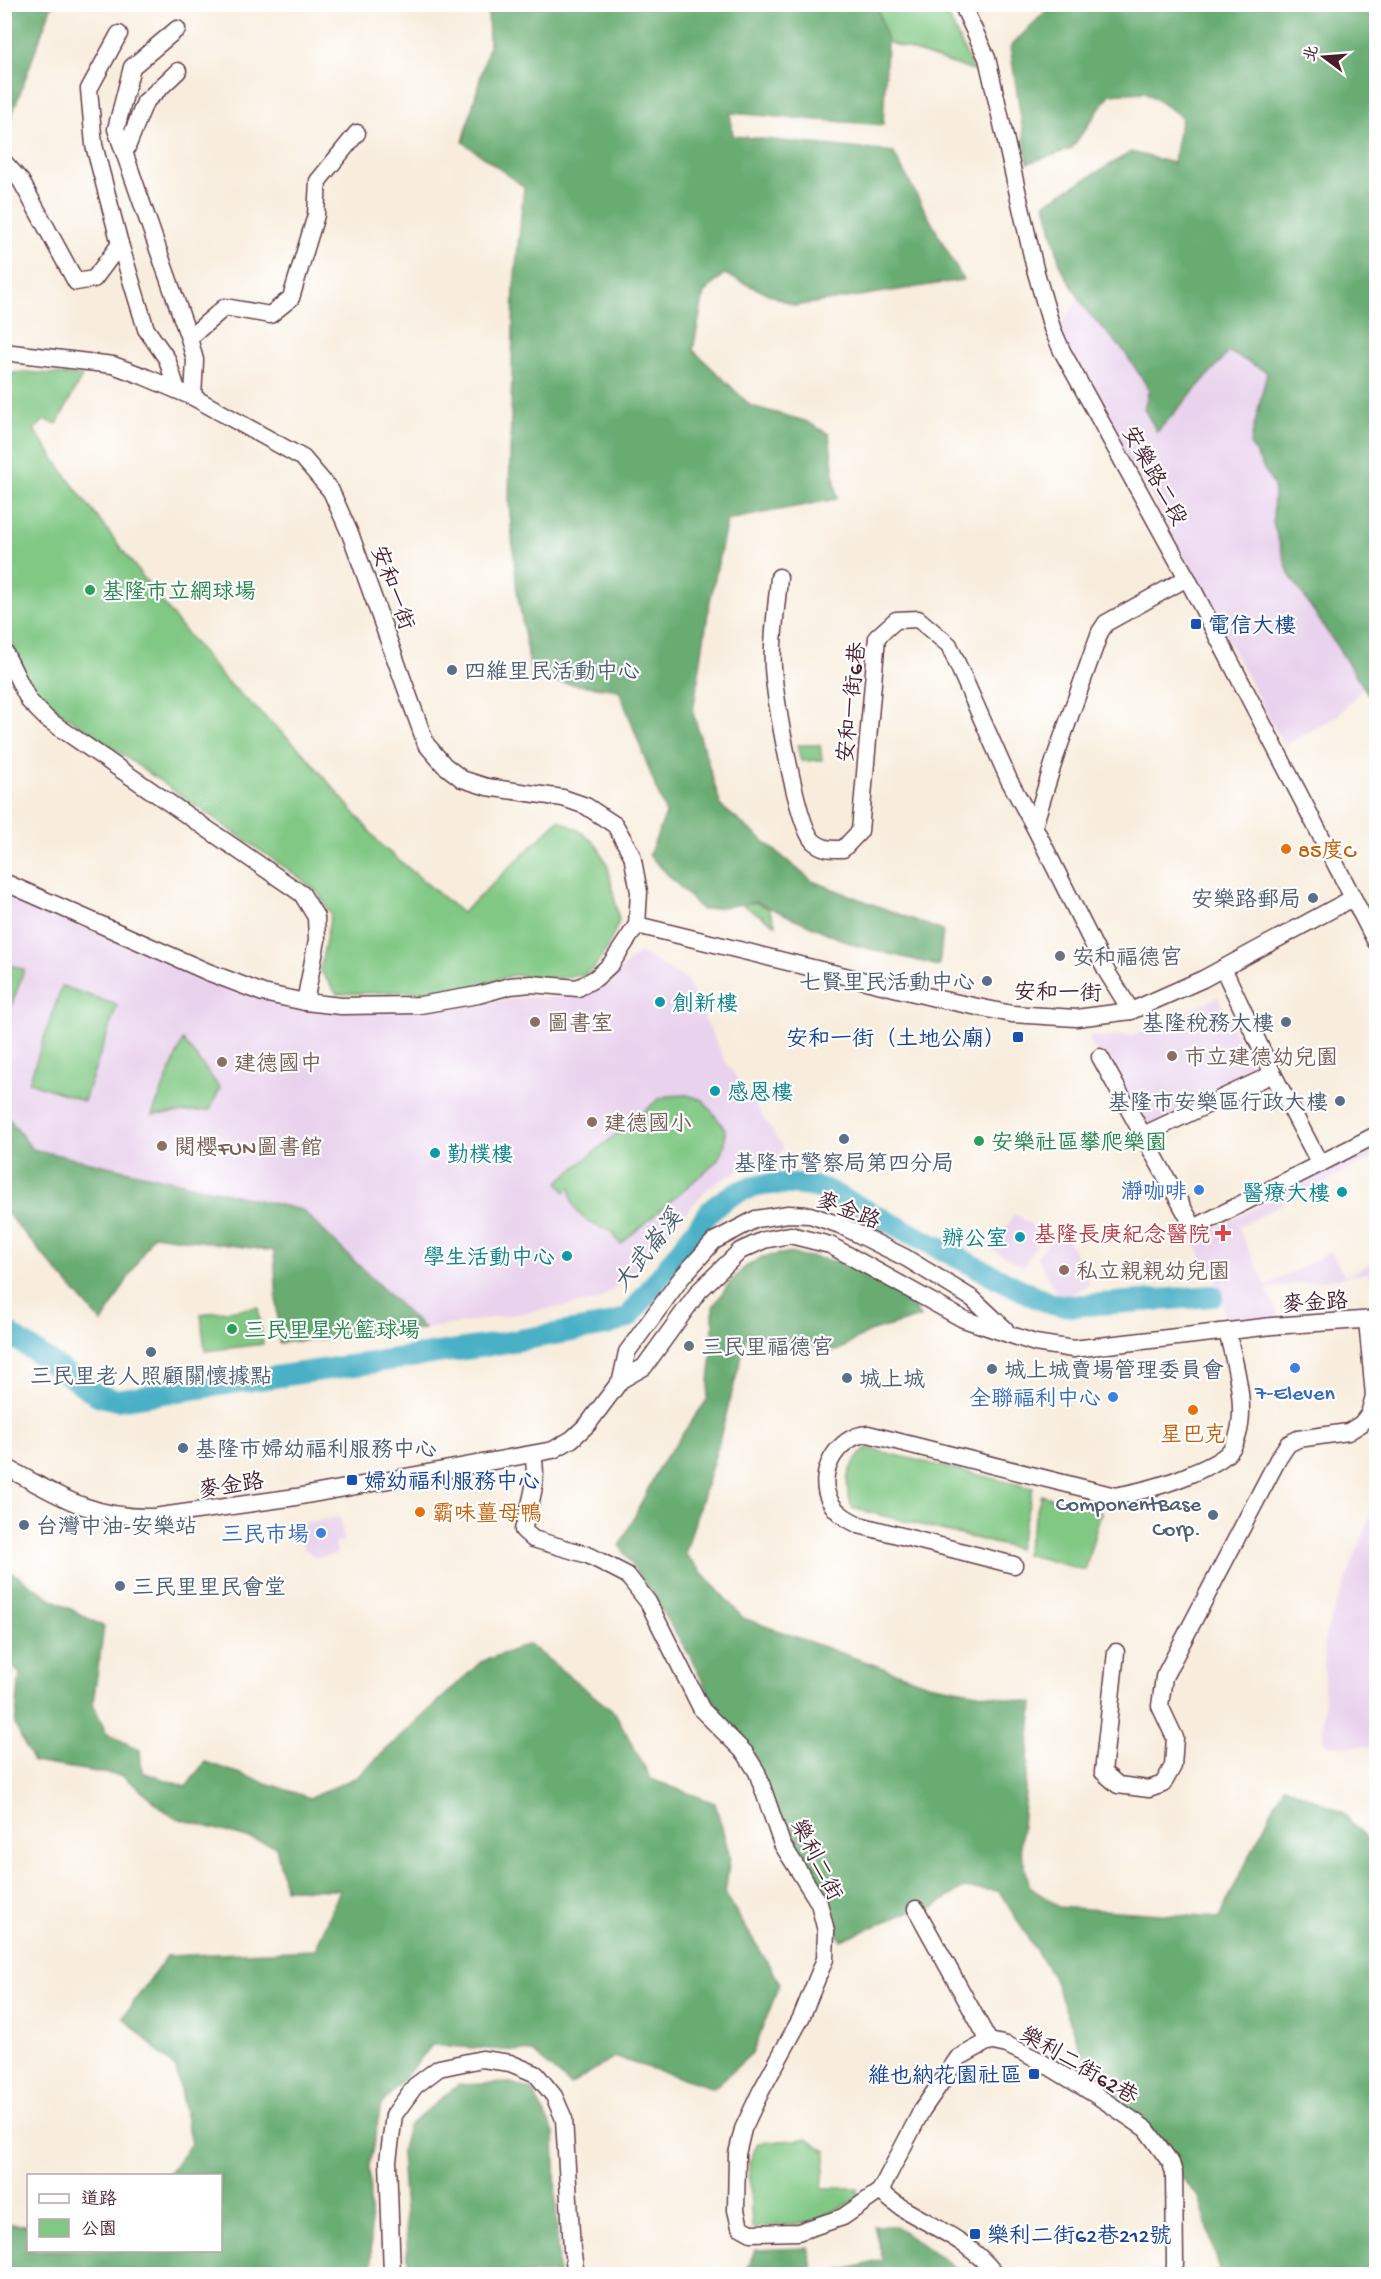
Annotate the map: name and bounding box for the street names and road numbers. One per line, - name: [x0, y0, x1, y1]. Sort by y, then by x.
- street label: 安樂路二段: [1114, 422, 1192, 531]
- street label: 安和一街: [363, 542, 418, 634]
- street label: 安和一街6巷: [834, 641, 873, 764]
- street label: 安和一街: [1014, 980, 1102, 1009]
- street label: 麥金路: [812, 1187, 884, 1237]
- street label: 麥金路: [1281, 1288, 1349, 1320]
- street label: 麥金路: [197, 1468, 266, 1506]
- street label: 樂利二街: [783, 1815, 848, 1906]
- street label: 樂利二街62巷: [1014, 2021, 1143, 2112]

